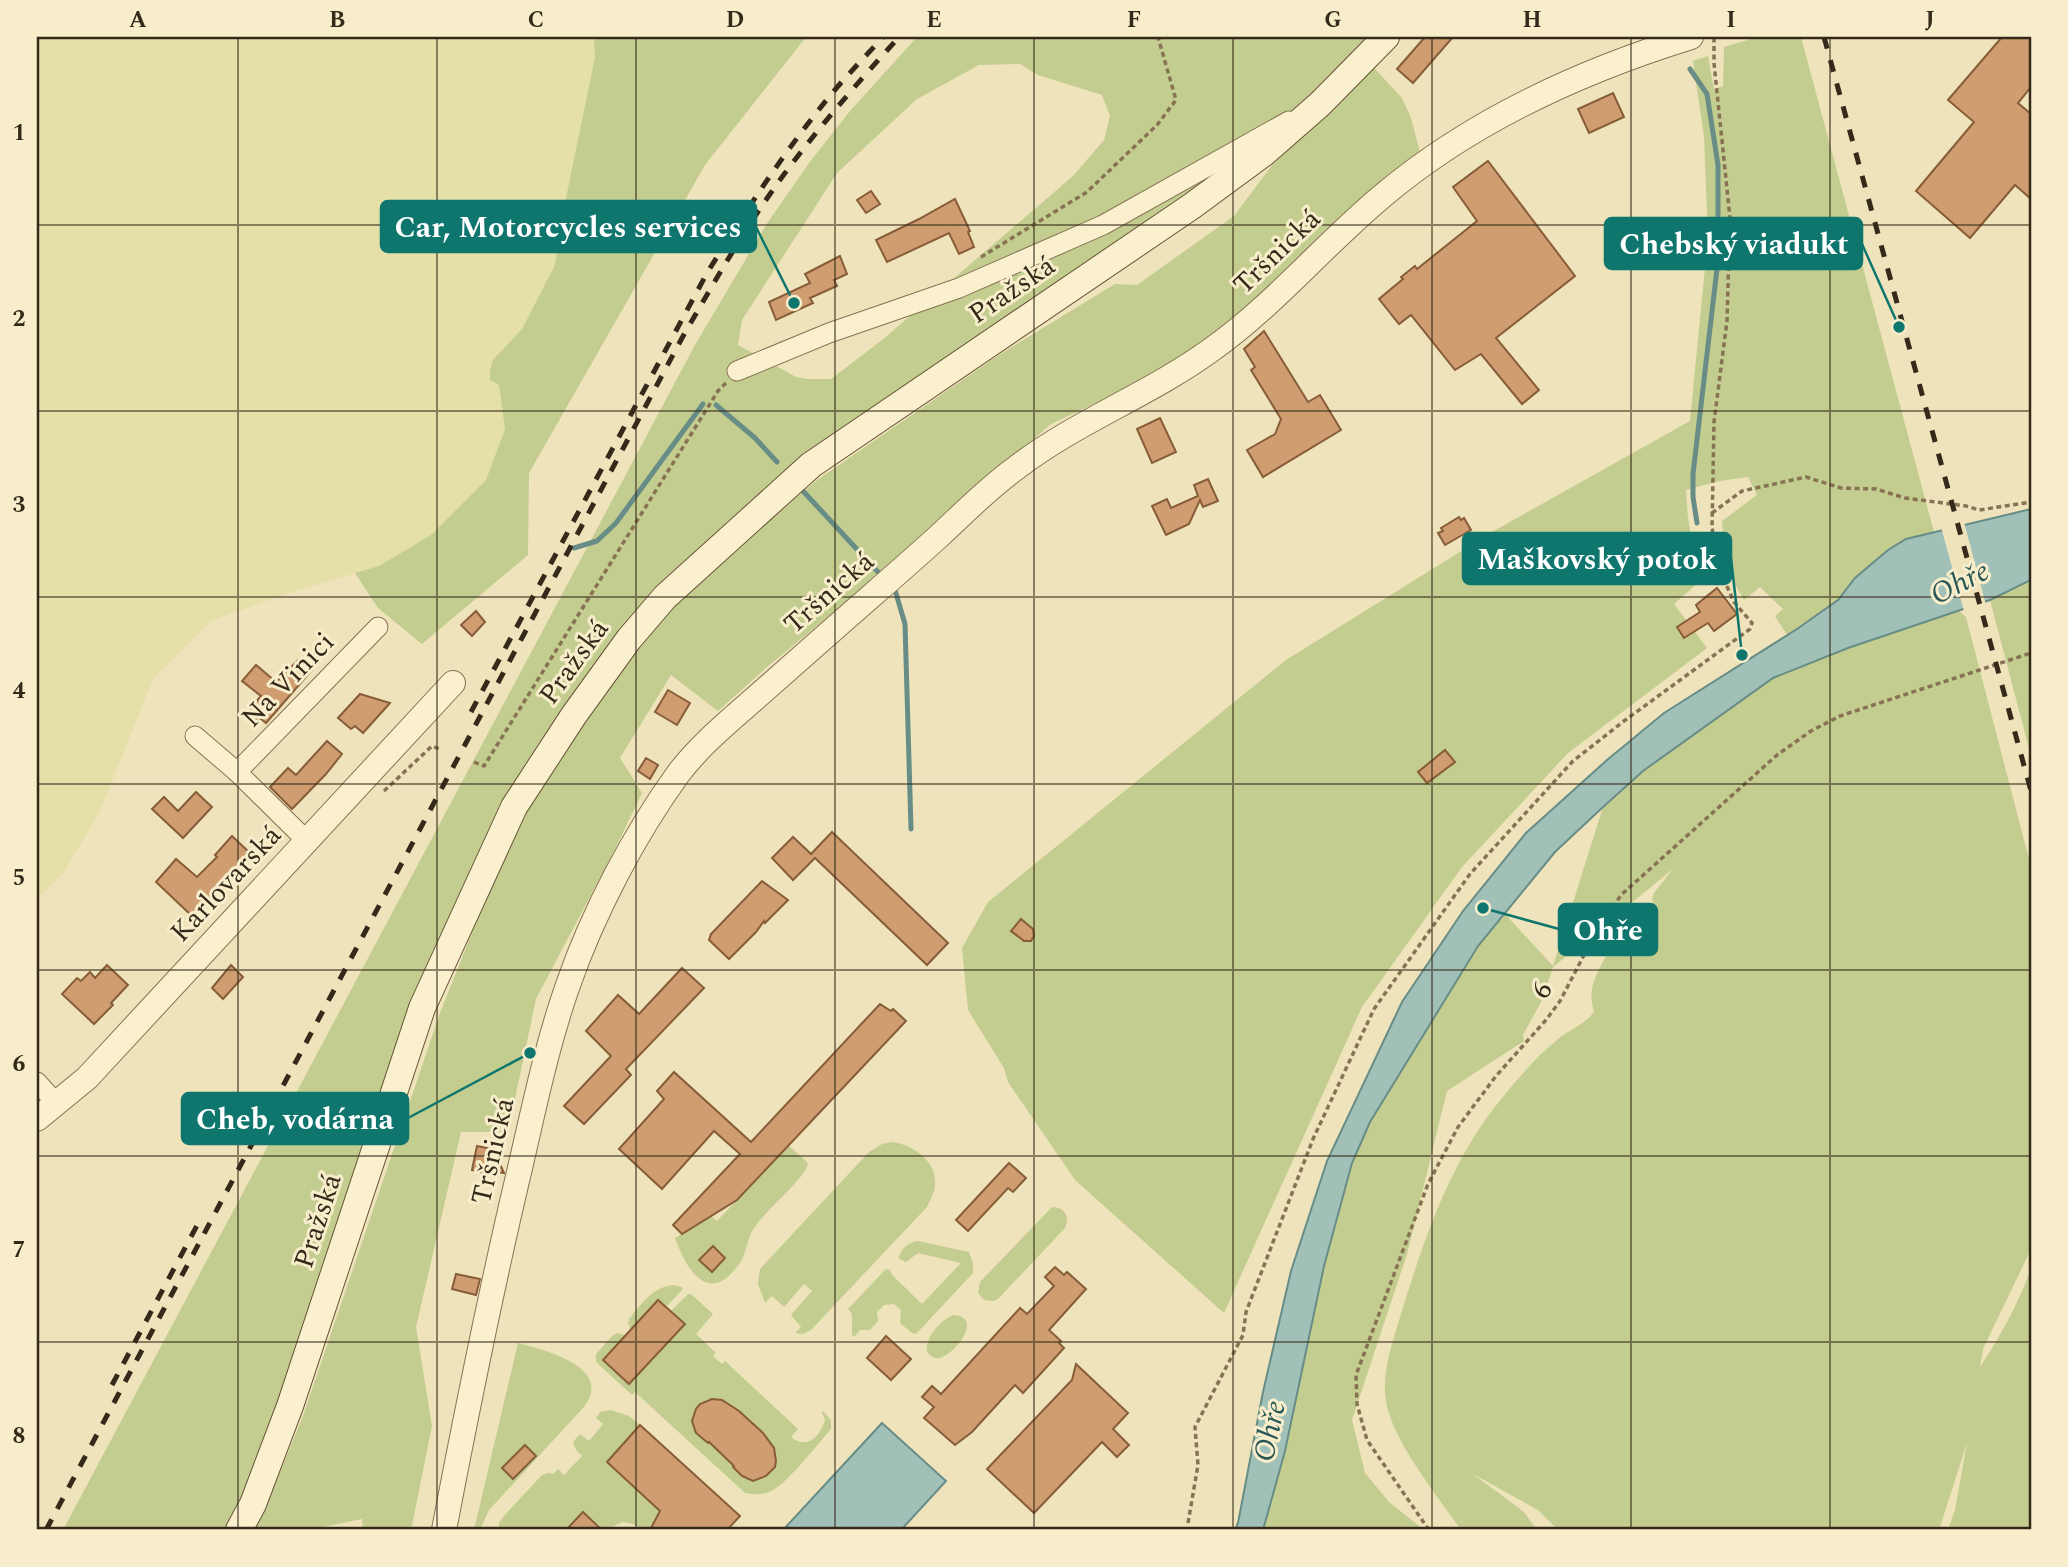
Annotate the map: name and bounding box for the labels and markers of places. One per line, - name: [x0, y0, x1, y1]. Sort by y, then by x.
- callout: Car, Motorcycles services: [381, 201, 756, 252]
- callout: Chebský viadukt: [1605, 218, 1862, 269]
- callout: Maškovský potok: [1463, 533, 1731, 584]
- callout: Ohře: [1559, 904, 1657, 955]
- callout: Cheb, vodárna: [182, 1093, 408, 1144]

